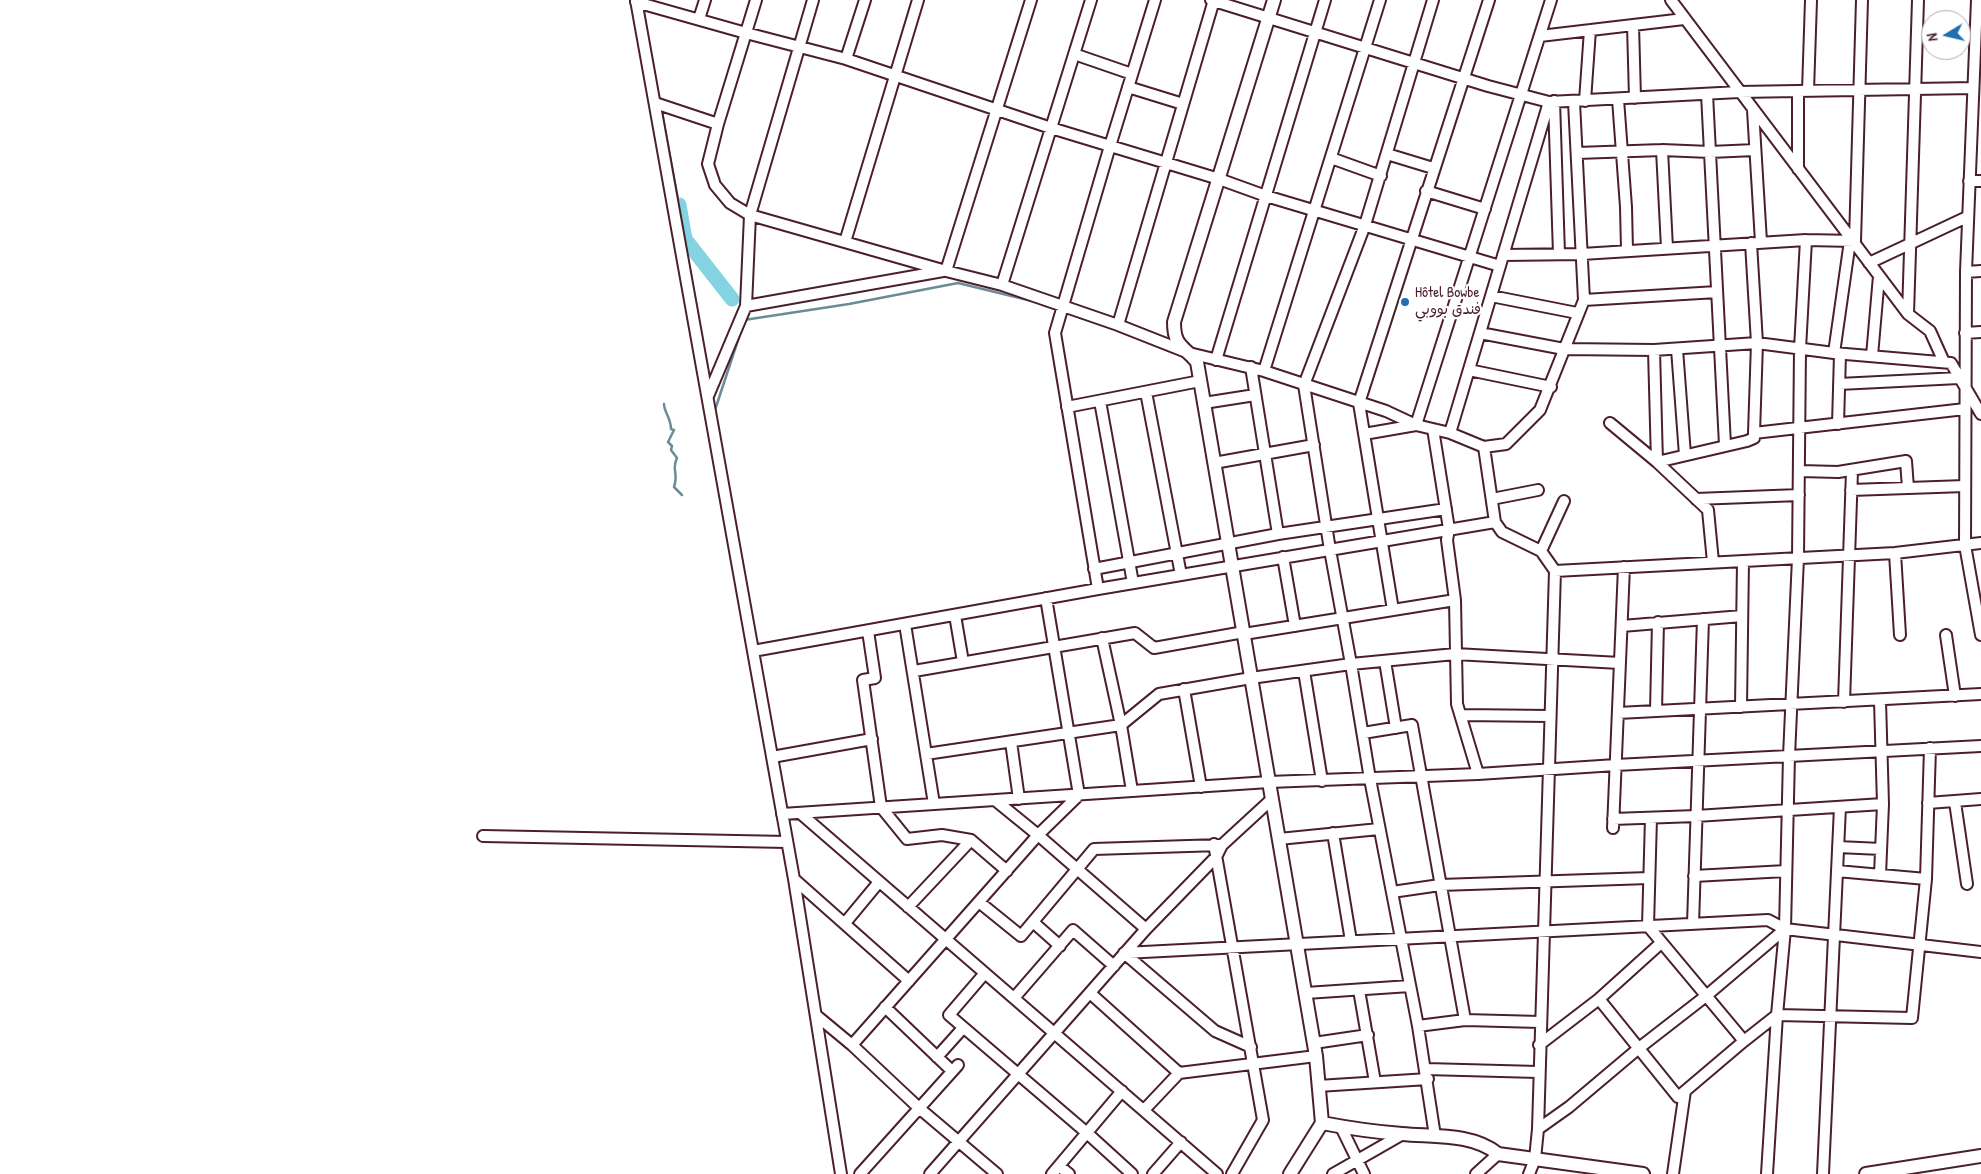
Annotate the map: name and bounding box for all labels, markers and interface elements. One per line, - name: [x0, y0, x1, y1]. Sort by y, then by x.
- north arrow: [1921, 10, 1971, 60]
- text: N: [1922, 32, 1942, 42]
- place label: Hôtel Bowbe فندق بووبي: [1415, 284, 1481, 319]
- marker: Hôtel Bowbe فندق بووبي: [1399, 296, 1411, 308]

